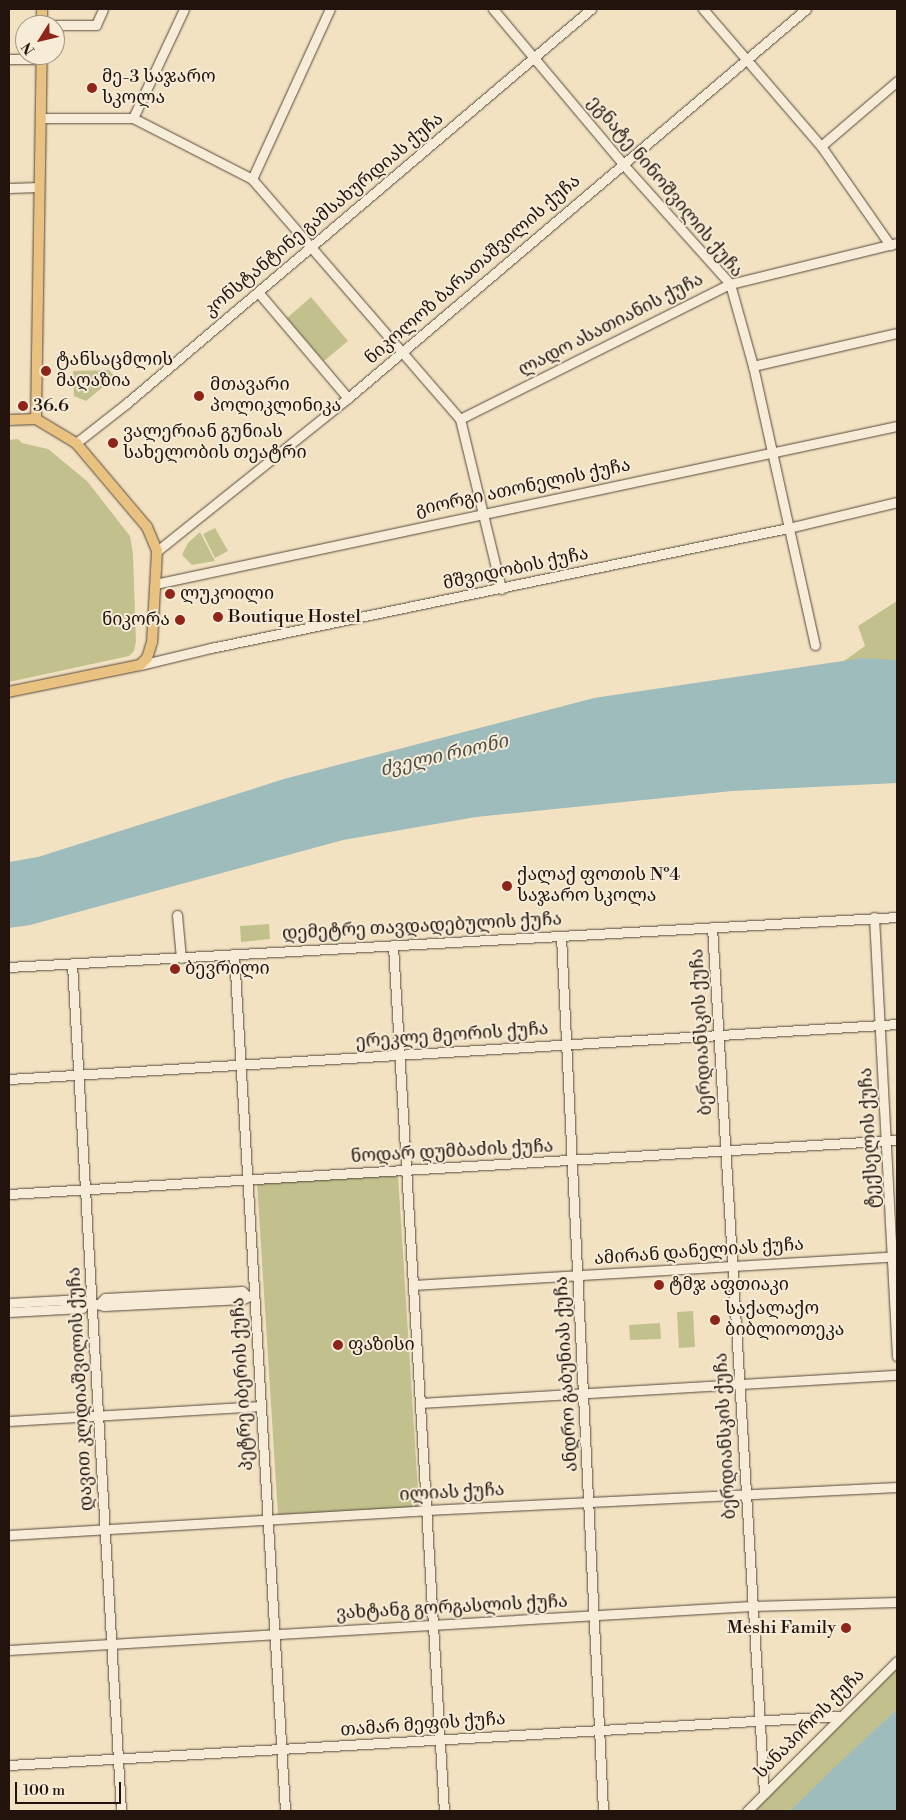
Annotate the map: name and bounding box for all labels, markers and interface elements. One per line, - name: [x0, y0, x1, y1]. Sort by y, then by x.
- north arrow: [15, 15, 65, 65]
- text: N: [18, 38, 39, 58]
- place label: მე-3 საჯარო სკოლა: [102, 67, 216, 110]
- marker: მე-3 საჯარო სკოლა: [86, 82, 98, 94]
- street label: ეგნატე ნინოშვილის ქუჩა: [583, 92, 747, 282]
- street label: კონსტანტინე გამსახურდიას ქუჩა: [200, 108, 448, 322]
- street label: ნიკოლოზ ბარათაშვილის ქუჩა: [361, 171, 585, 369]
- street label: ლადო ასათიანის ქუჩა: [515, 269, 707, 381]
- place label: ტანსაცმლის მაღაზია: [56, 350, 173, 392]
- marker: ტანსაცმლის მაღაზია: [40, 365, 52, 377]
- place label: მთავარი პოლიკლინიკა: [210, 375, 341, 418]
- marker: მთავარი პოლიკლინიკა: [192, 389, 206, 403]
- place label: 36.6: [33, 395, 69, 417]
- marker: 36.6: [17, 400, 29, 412]
- place label: ვალერიან გუნიას სახელობის თეატრი: [123, 422, 307, 464]
- marker: ვალერიან გუნიას სახელობის თეატრი: [107, 437, 119, 449]
- street label: გიორგი ათონელის ქუჩა: [414, 455, 632, 521]
- street label: მშვიდობის ქუჩა: [441, 543, 591, 595]
- place label: ლუკოილი: [180, 583, 274, 605]
- marker: ლუკოილი: [164, 588, 176, 600]
- place label: Boutique Hostel: [228, 606, 361, 628]
- place label: ნიკორა: [102, 609, 170, 631]
- marker: Boutique Hostel: [212, 611, 224, 623]
- marker: ნიკორა: [174, 614, 186, 626]
- water label: ძველი რიონი: [378, 730, 510, 782]
- place label: ქალაქ ფოთის №4 საჯარო სკოლა: [517, 865, 680, 908]
- marker: ქალაქ ფოთის №4 საჯარო სკოლა: [501, 880, 513, 892]
- street label: დემეტრე თავდადებულის ქუჩა: [282, 909, 562, 945]
- street label: ბერდიანსკის ქუჩა: [687, 948, 717, 1116]
- place label: ბევრილი: [185, 958, 270, 980]
- marker: ბევრილი: [169, 963, 181, 975]
- street label: ერეკლე მეორის ქუჩა: [355, 1018, 549, 1054]
- street label: ტექსელის ქუჩა: [856, 1067, 884, 1209]
- street label: ნოდარ დუმბაძის ქუჩა: [350, 1136, 554, 1168]
- street label: ამირან დანელიას ქუჩა: [593, 1234, 805, 1270]
- street label: დავით კლდიაშვილის ქუჩა: [64, 1266, 98, 1512]
- place label: ტმჯ აფთიაკი: [669, 1274, 789, 1296]
- street label: ანდრო გაბუნიას ქუჩა: [551, 1276, 583, 1472]
- marker: ტმჯ აფთიაკი: [653, 1279, 665, 1291]
- street label: პეტრე იბერის ქუჩა: [228, 1297, 258, 1471]
- place label: საქალაქო ბიბლიოთეკა: [725, 1299, 844, 1342]
- marker: საქალაქო ბიბლიოთეკა: [709, 1314, 721, 1326]
- place label: ფაზისი: [348, 1334, 415, 1356]
- marker: ფაზისი: [332, 1339, 344, 1351]
- street label: ბერდიანსკის ქუჩა: [711, 1352, 741, 1520]
- street label: ილიას ქუჩა: [399, 1479, 505, 1507]
- street label: ვახტანგ გორგასლის ქუჩა: [336, 1591, 568, 1625]
- place label: Meshi Family: [727, 1617, 836, 1639]
- marker: Meshi Family: [840, 1622, 852, 1634]
- street label: სანაპიროს ქუჩა: [750, 1664, 870, 1784]
- street label: თამარ მეფის ქუჩა: [340, 1708, 506, 1742]
- scale bar: [18, 1772, 124, 1804]
- text: 100 m: [23, 1781, 65, 1800]

